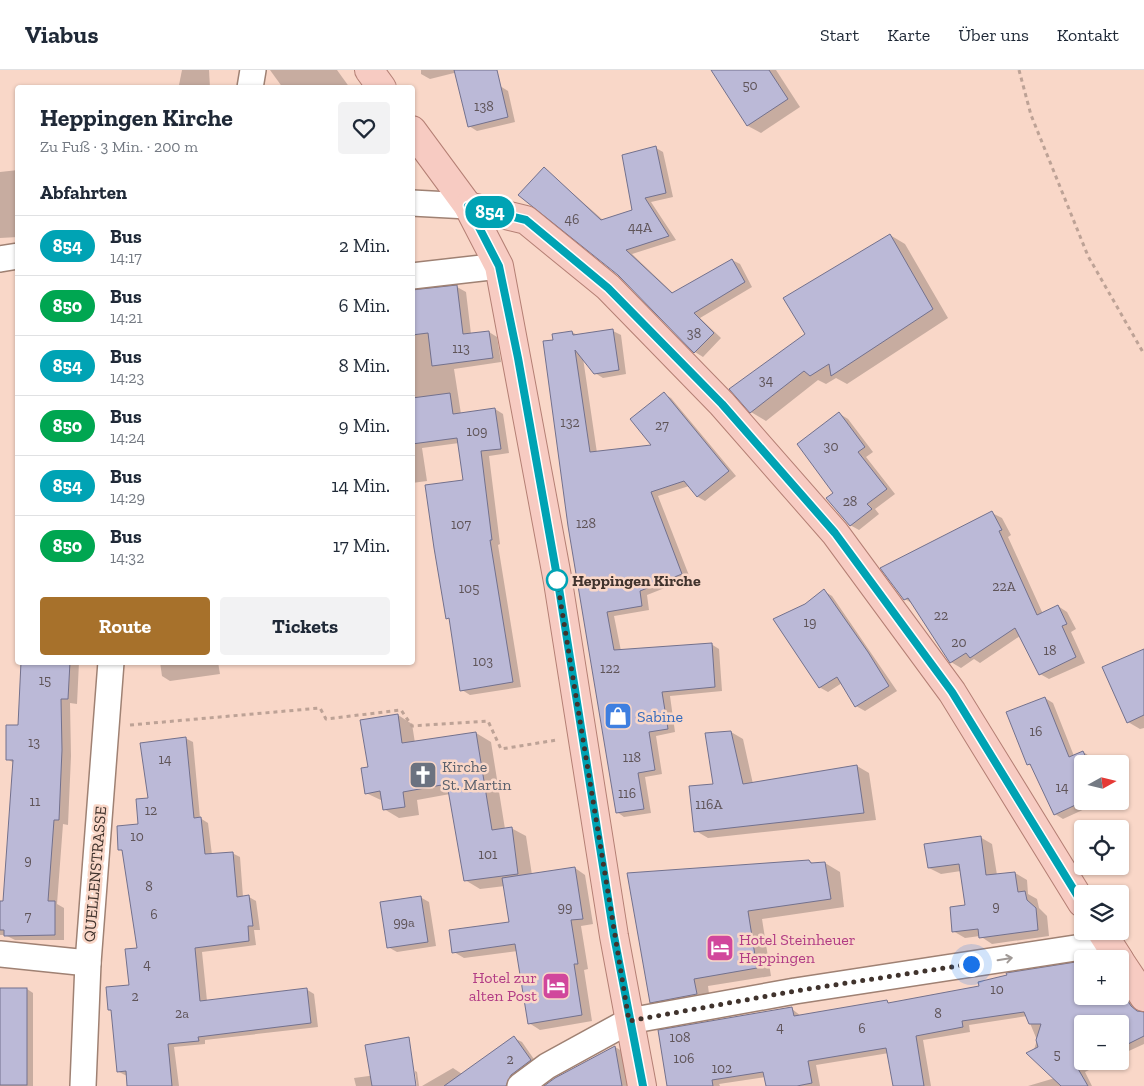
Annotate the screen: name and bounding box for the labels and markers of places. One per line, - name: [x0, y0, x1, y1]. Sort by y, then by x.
- marker: Heppingen Kirche: [546, 569, 568, 591]
- place label: Heppingen Kirche: [572, 571, 701, 590]
- shop icon: Sabine: [603, 701, 633, 731]
- place label: Sabine: [637, 707, 683, 726]
- place label: Kirche St. Martin: [442, 757, 512, 794]
- church icon: Kirche St. Martin: [408, 760, 438, 790]
- place label: Hotel Steinheuer Heppingen: [739, 930, 856, 967]
- hotel icon: Hotel Steinheuer Heppingen: [705, 933, 735, 963]
- place label: Hotel zur alten Post: [469, 968, 537, 1005]
- hotel icon: Hotel zur alten Post: [541, 971, 571, 1001]

